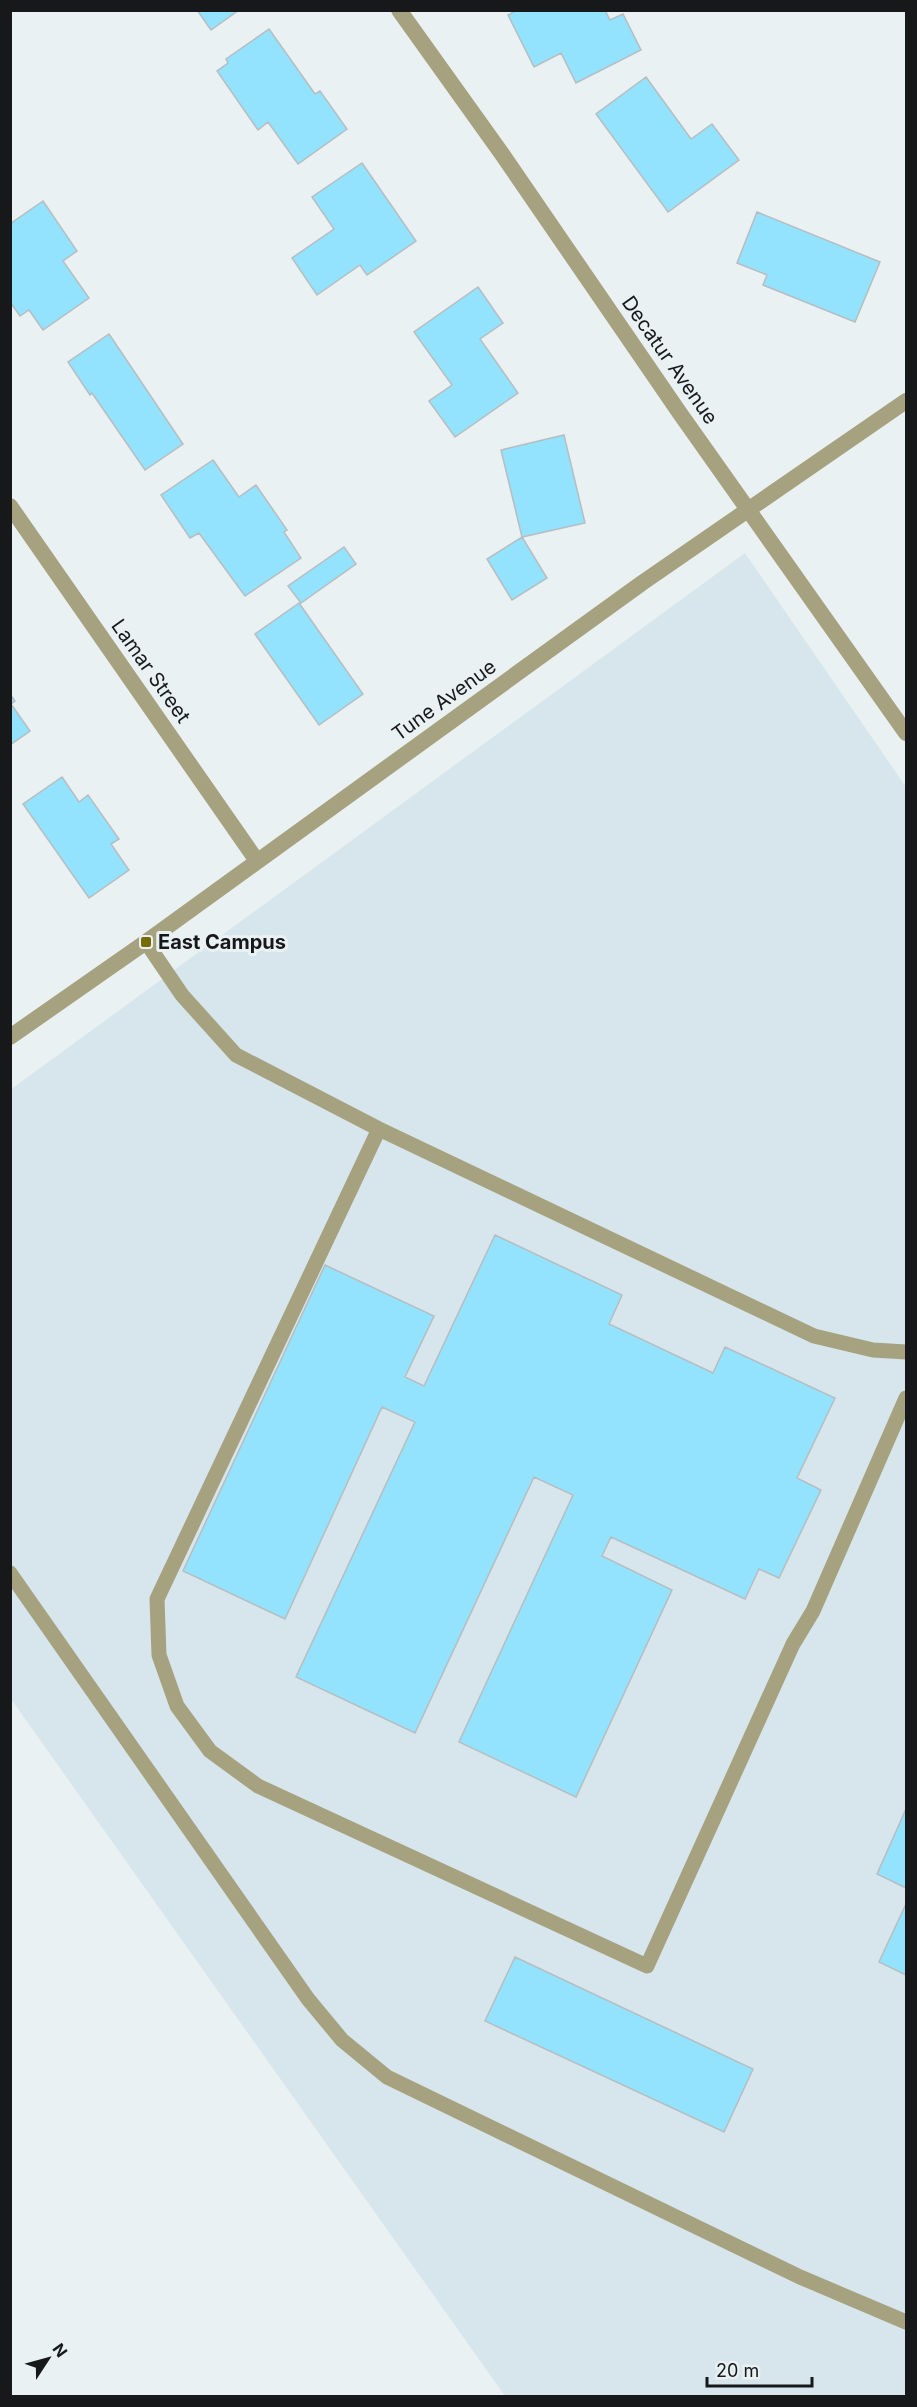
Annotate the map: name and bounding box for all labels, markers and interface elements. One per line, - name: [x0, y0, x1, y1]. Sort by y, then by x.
- street label: Decatur Avenue: [617, 291, 723, 429]
- street label: Lamar Street: [107, 615, 196, 728]
- street label: Tune Avenue: [387, 654, 501, 746]
- place label: East Campus: [158, 930, 286, 954]
- marker: East Campus: [139, 935, 153, 949]
- north arrow: [18, 2329, 78, 2389]
- text: N: [48, 2339, 72, 2361]
- scale bar: [707, 2350, 812, 2388]
- text: 20 m: [716, 2360, 759, 2381]

